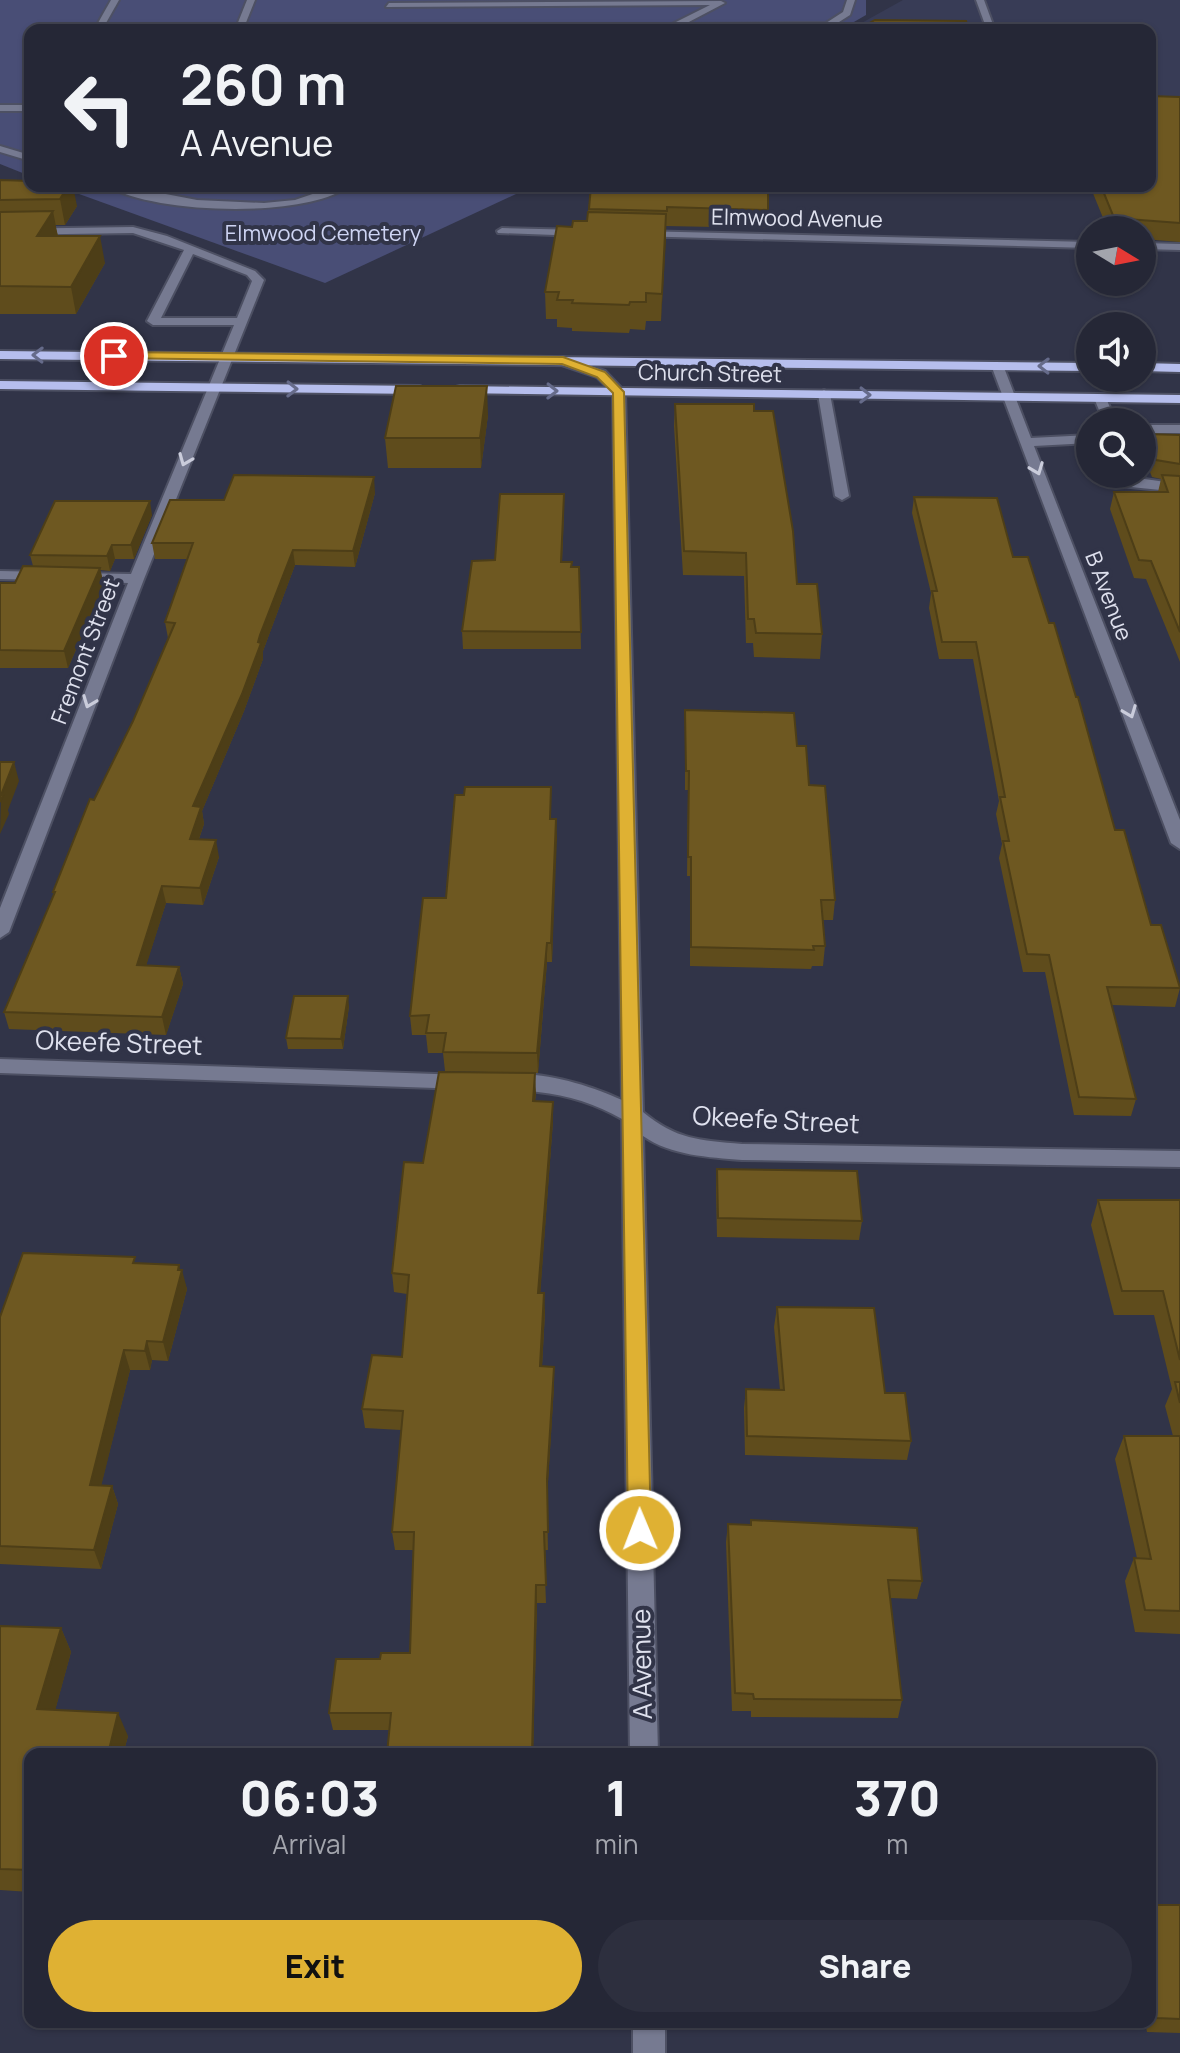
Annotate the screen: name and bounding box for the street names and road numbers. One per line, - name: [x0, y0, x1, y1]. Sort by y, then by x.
- street label: Elmwood Avenue: [711, 202, 883, 234]
- street label: Church Street: [638, 357, 782, 389]
- street label: B Avenue: [1078, 547, 1140, 645]
- street label: Fremont Street: [43, 574, 127, 728]
- street label: Okeefe Street: [35, 1021, 203, 1063]
- street label: Okeefe Street: [692, 1097, 861, 1141]
- street label: A Avenue: [622, 1608, 660, 1720]

